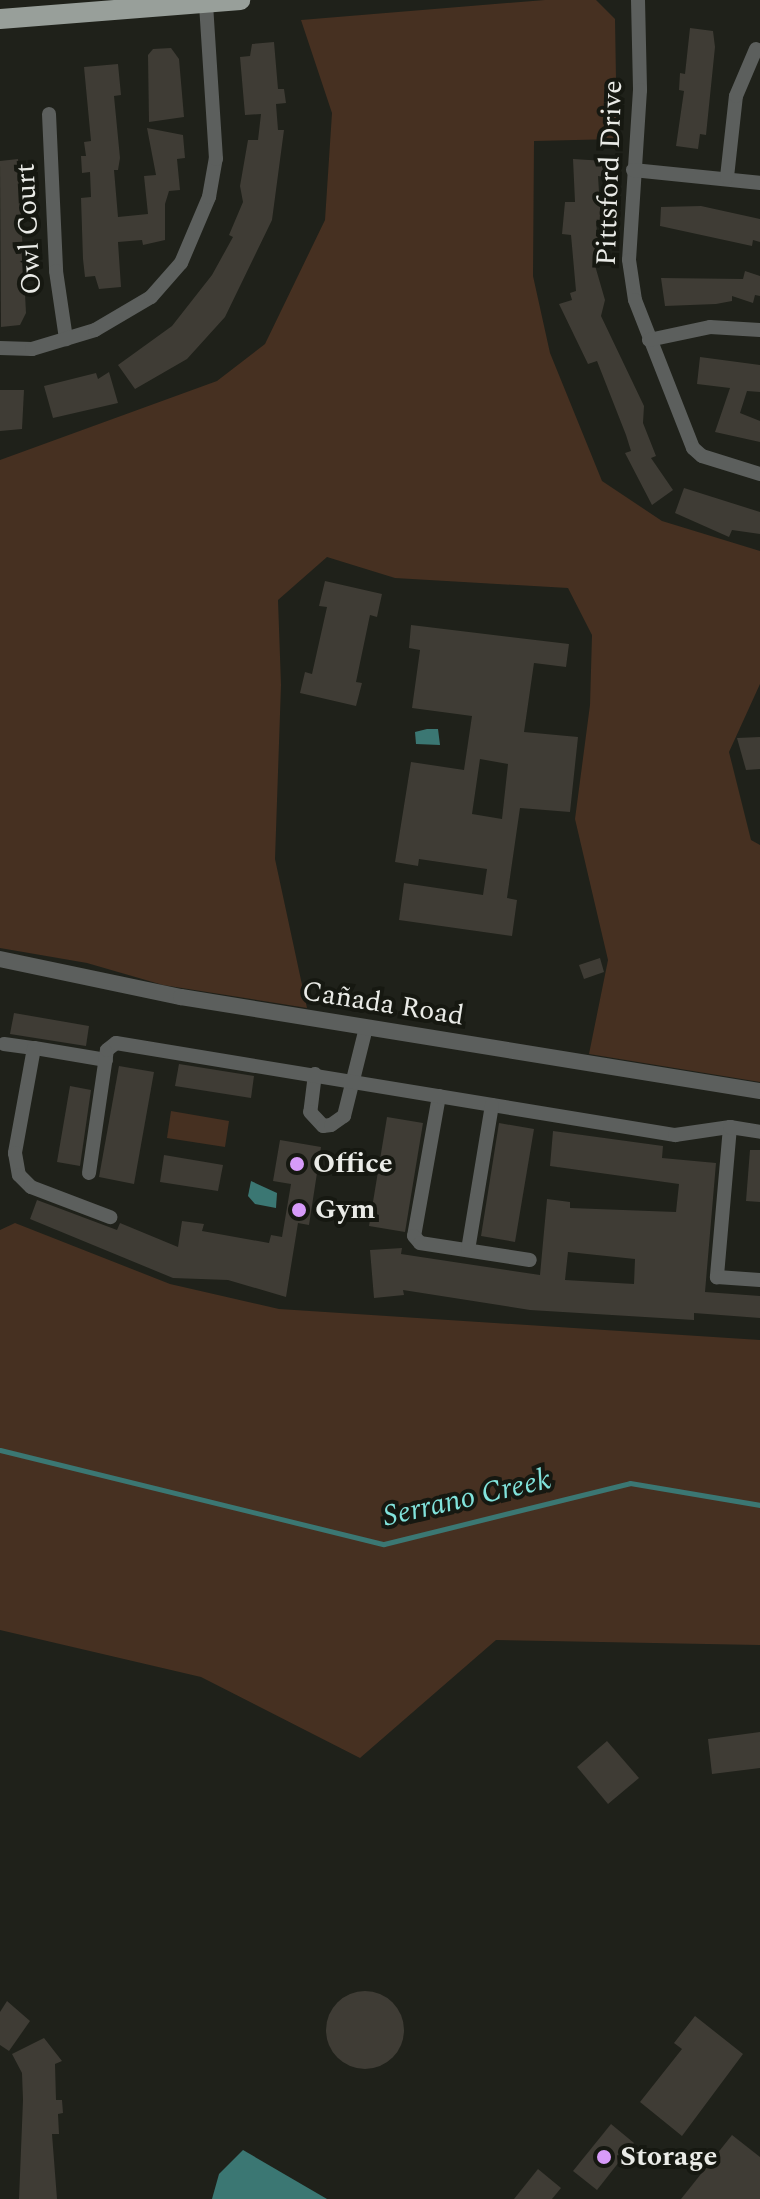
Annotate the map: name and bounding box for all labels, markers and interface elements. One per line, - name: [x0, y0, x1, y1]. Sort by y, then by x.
- street label: Pittsford Drive: [590, 80, 630, 266]
- street label: Owl Court: [9, 162, 49, 296]
- street label: Cañada Road: [300, 975, 466, 1033]
- place label: Office: [313, 1147, 393, 1181]
- marker: Office: [288, 1155, 306, 1173]
- place label: Gym: [315, 1193, 376, 1227]
- marker: Gym: [290, 1201, 308, 1219]
- water label: Serrano Creek: [379, 1461, 555, 1535]
- place label: Storage: [620, 2140, 717, 2174]
- marker: Storage: [595, 2148, 613, 2166]

